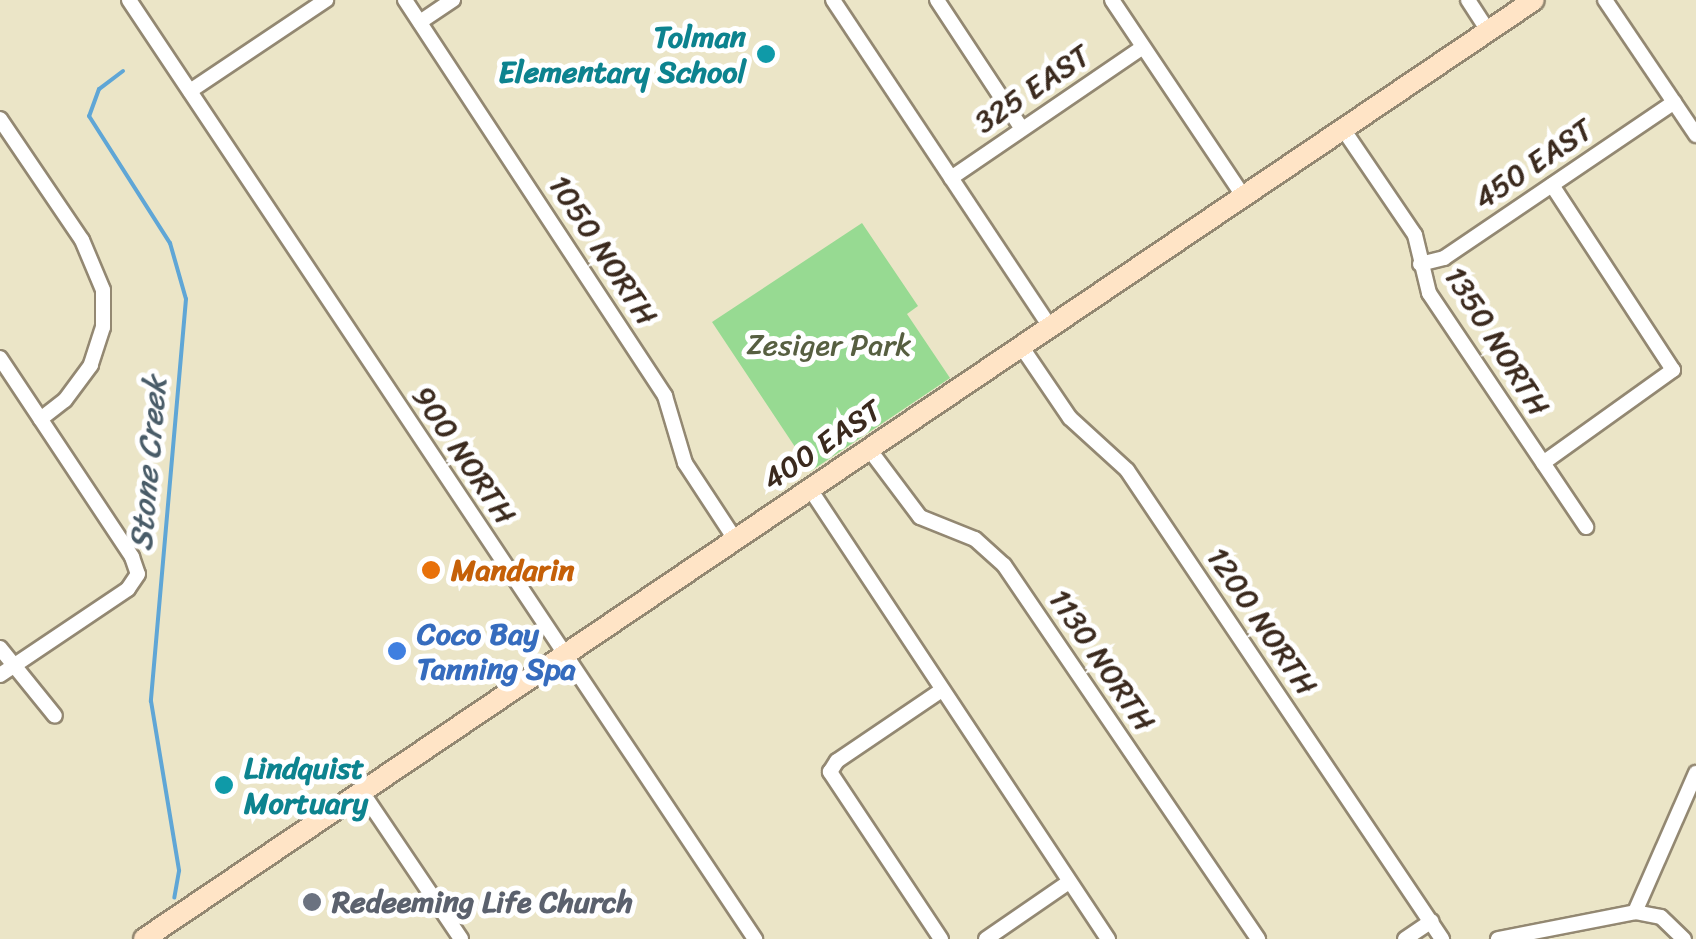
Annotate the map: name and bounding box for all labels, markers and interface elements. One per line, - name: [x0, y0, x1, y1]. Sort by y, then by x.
- place label: Tolman Elementary School: [498, 19, 746, 90]
- street label: 325 EAST: [968, 37, 1096, 141]
- marker: Tolman Elementary School: [755, 43, 777, 65]
- street label: 450 EAST: [1467, 111, 1599, 217]
- street label: 1050 NORTH: [541, 168, 665, 332]
- street label: 1350 NORTH: [1437, 260, 1557, 422]
- park label: Zesiger Park: [746, 327, 912, 363]
- water label: Stone Creek: [122, 375, 176, 553]
- street label: 900 NORTH: [405, 379, 523, 531]
- street label: 400 EAST: [756, 392, 888, 498]
- street label: 1200 NORTH: [1199, 540, 1325, 702]
- place label: Mandarin: [451, 552, 574, 588]
- marker: Mandarin: [420, 559, 442, 581]
- street label: 1130 NORTH: [1041, 582, 1163, 738]
- place label: Coco Bay Tanning Spa: [417, 616, 576, 686]
- marker: Coco Bay Tanning Spa: [386, 640, 408, 662]
- place label: Lindquist Mortuary: [244, 750, 368, 820]
- marker: Lindquist Mortuary: [213, 774, 235, 796]
- place label: Redeeming Life Church: [332, 884, 634, 920]
- marker: Redeeming Life Church: [301, 891, 323, 913]

